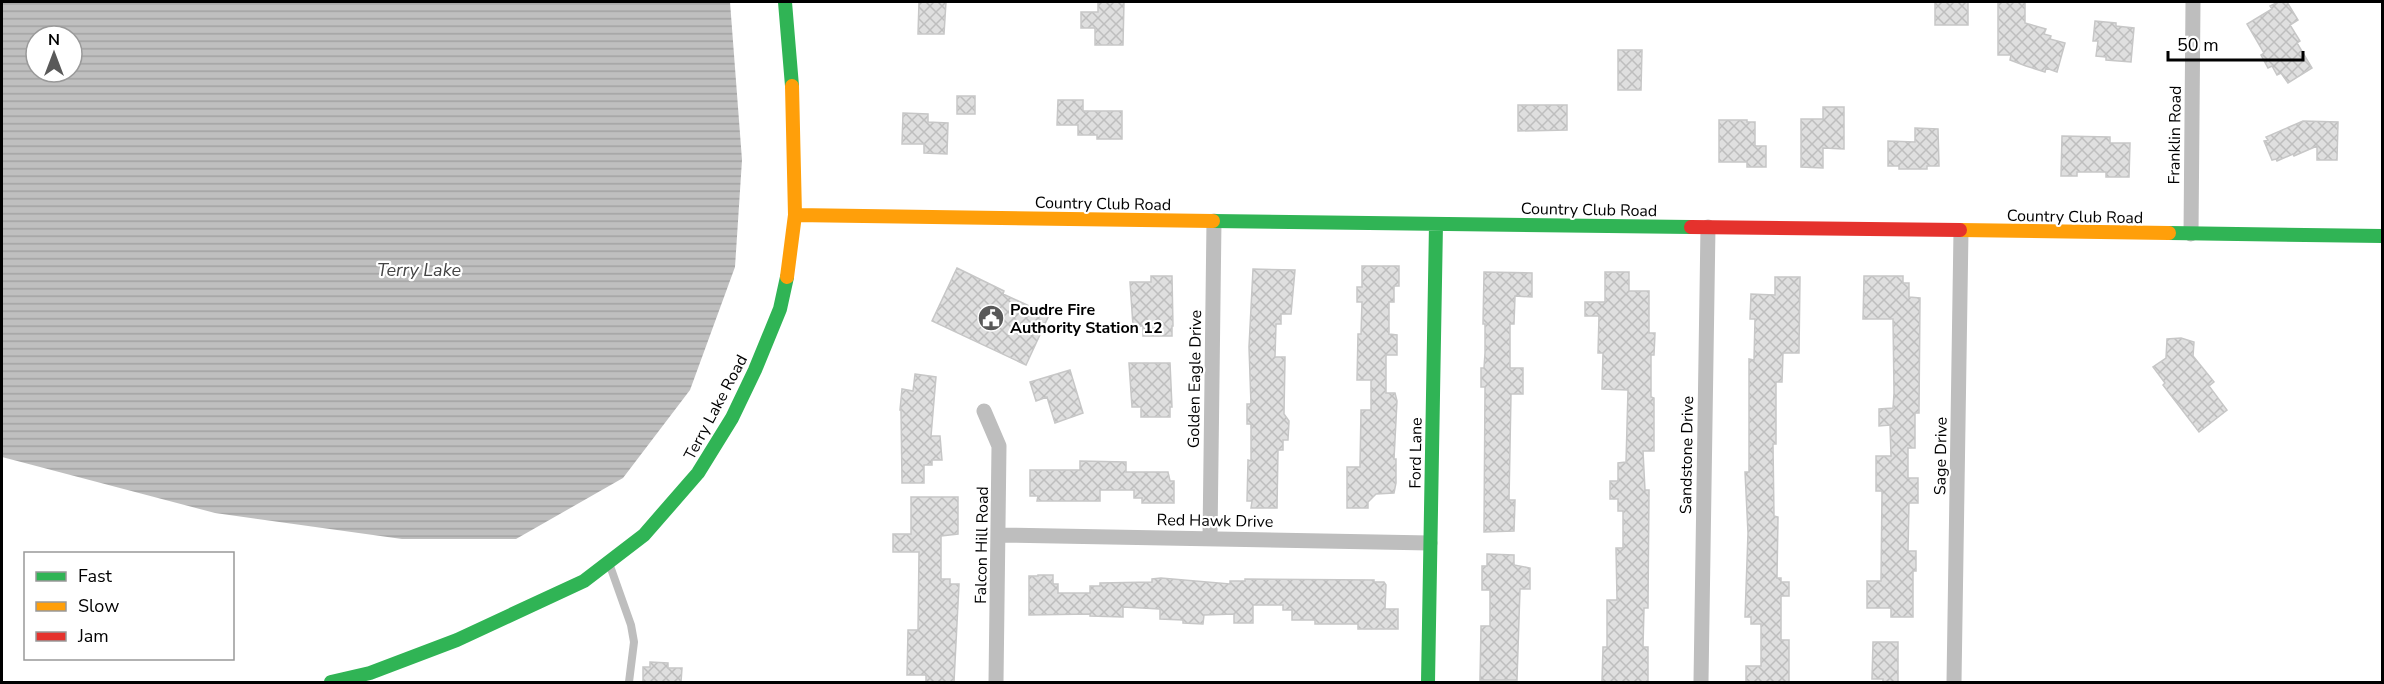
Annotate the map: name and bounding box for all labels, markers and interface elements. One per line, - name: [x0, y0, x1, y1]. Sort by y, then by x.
- north arrow: [24, 24, 84, 84]
- scale bar: [2168, 24, 2303, 62]
- text: N: [48, 29, 60, 51]
- text: 50 m: [2177, 33, 2219, 57]
- street label: Franklin Road: [2163, 85, 2187, 185]
- street label: Country Club Road: [1035, 192, 1171, 216]
- street label: Country Club Road: [1521, 198, 1657, 222]
- street label: Country Club Road: [2007, 205, 2143, 229]
- water label: Terry Lake: [377, 258, 461, 282]
- place label: Poudre Fire Authority Station 12: [1010, 299, 1162, 339]
- public building icon: Poudre Fire Authority Station 12: [976, 303, 1006, 333]
- street label: Golden Eagle Drive: [1183, 310, 1207, 448]
- street label: Terry Lake Road: [679, 351, 753, 464]
- street label: Sandstone Drive: [1675, 396, 1699, 514]
- street label: Ford Lane: [1404, 417, 1428, 489]
- street label: Sage Drive: [1929, 417, 1953, 495]
- street label: Falcon Hill Road: [970, 486, 994, 604]
- street label: Red Hawk Drive: [1157, 509, 1273, 533]
- legend: [24, 552, 234, 660]
- text: Fast: [78, 564, 113, 588]
- text: Slow: [78, 594, 119, 618]
- text: Jam: [77, 624, 109, 648]

